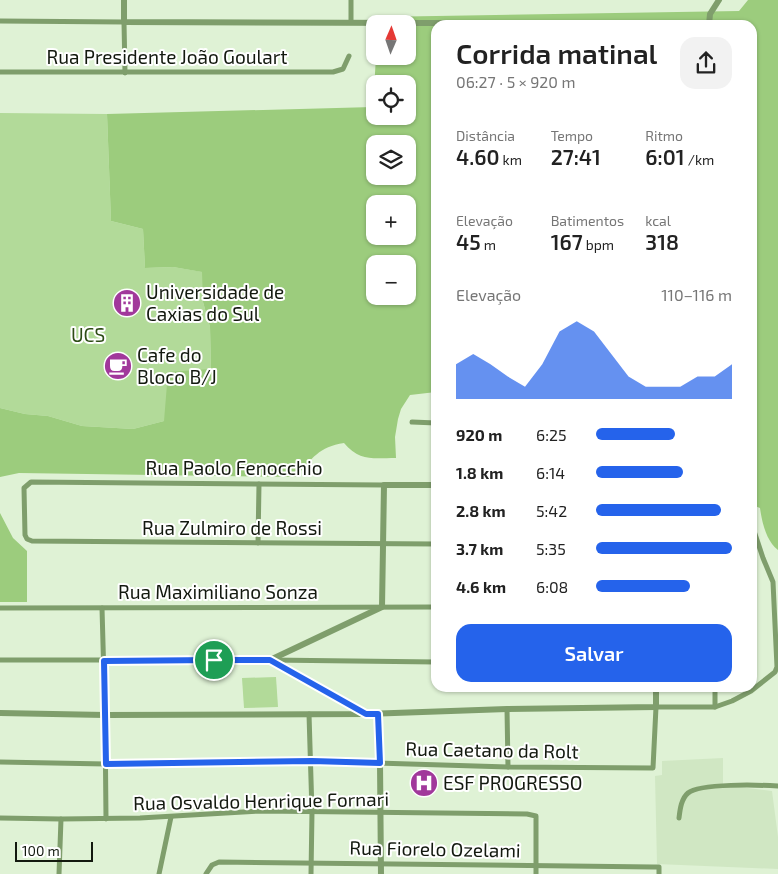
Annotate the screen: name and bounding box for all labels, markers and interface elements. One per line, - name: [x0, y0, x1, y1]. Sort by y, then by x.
- north arrow: [366, 15, 416, 65]
- map controls: [366, 15, 416, 305]
- text: Corrida matinal: [456, 36, 657, 70]
- button: share: [680, 37, 732, 89]
- street label: Rua Presidente João Goulart: [46, 45, 288, 68]
- text: 06:27 · 5 × 920 m: [456, 72, 576, 91]
- button: locate: [366, 75, 416, 125]
- text: Distância: [456, 127, 515, 144]
- text: Tempo: [551, 127, 593, 144]
- text: Ritmo: [645, 127, 683, 144]
- button: layers: [366, 135, 416, 185]
- text: 4.60: [456, 144, 499, 169]
- text: 27:41: [551, 144, 601, 169]
- text: 6:01: [645, 144, 685, 169]
- text: km: [499, 151, 522, 168]
- text: /km: [685, 151, 714, 168]
- button: +: [366, 195, 416, 245]
- text: Elevação: [456, 212, 513, 229]
- text: Batimentos: [551, 212, 624, 229]
- text: kcal: [645, 212, 671, 229]
- text: 45: [456, 229, 481, 254]
- text: 167: [551, 229, 583, 254]
- text: 318: [645, 229, 679, 254]
- text: m: [481, 236, 496, 253]
- text: bpm: [583, 236, 614, 253]
- button: −: [366, 255, 416, 305]
- place label: Universidade de Caxias do Sul: [146, 280, 284, 325]
- text: Elevação: [456, 285, 521, 304]
- text: 110–116 m: [661, 285, 732, 304]
- building icon: Universidade de Caxias do Sul: [112, 288, 142, 318]
- park label: UCS: [71, 323, 105, 346]
- place label: Cafe do Bloco B/J: [137, 343, 217, 388]
- cafe icon: Cafe do Bloco B/J: [103, 351, 133, 381]
- text: 920 m: [456, 425, 502, 444]
- text: 6:25: [536, 425, 567, 444]
- street label: Rua Paolo Fenocchio: [145, 456, 323, 479]
- text: 1.8 km: [456, 463, 503, 482]
- text: 6:14: [536, 463, 565, 482]
- text: 2.8 km: [456, 501, 506, 520]
- text: 5:42: [536, 501, 567, 520]
- street label: Rua Zulmiro de Rossi: [142, 516, 322, 539]
- text: 3.7 km: [456, 539, 503, 558]
- text: 5:35: [536, 539, 566, 558]
- text: 4.6 km: [456, 577, 506, 596]
- text: 6:08: [536, 577, 568, 596]
- street label: Rua Maximiliano Sonza: [118, 580, 318, 603]
- button: Salvar: [456, 624, 732, 682]
- pin: [193, 639, 235, 681]
- icon: arrive: [200, 646, 228, 674]
- street label: Rua Caetano da Rolt: [405, 736, 579, 763]
- hospital icon: ESF PROGRESSO: [409, 768, 439, 798]
- place label: ESF PROGRESSO: [443, 771, 582, 794]
- street label: Rua Osvaldo Henrique Fornari: [133, 787, 389, 814]
- street label: Rua Fiorelo Ozelami: [349, 836, 521, 861]
- scale bar: [15, 839, 92, 862]
- text: 100 m: [22, 842, 60, 859]

